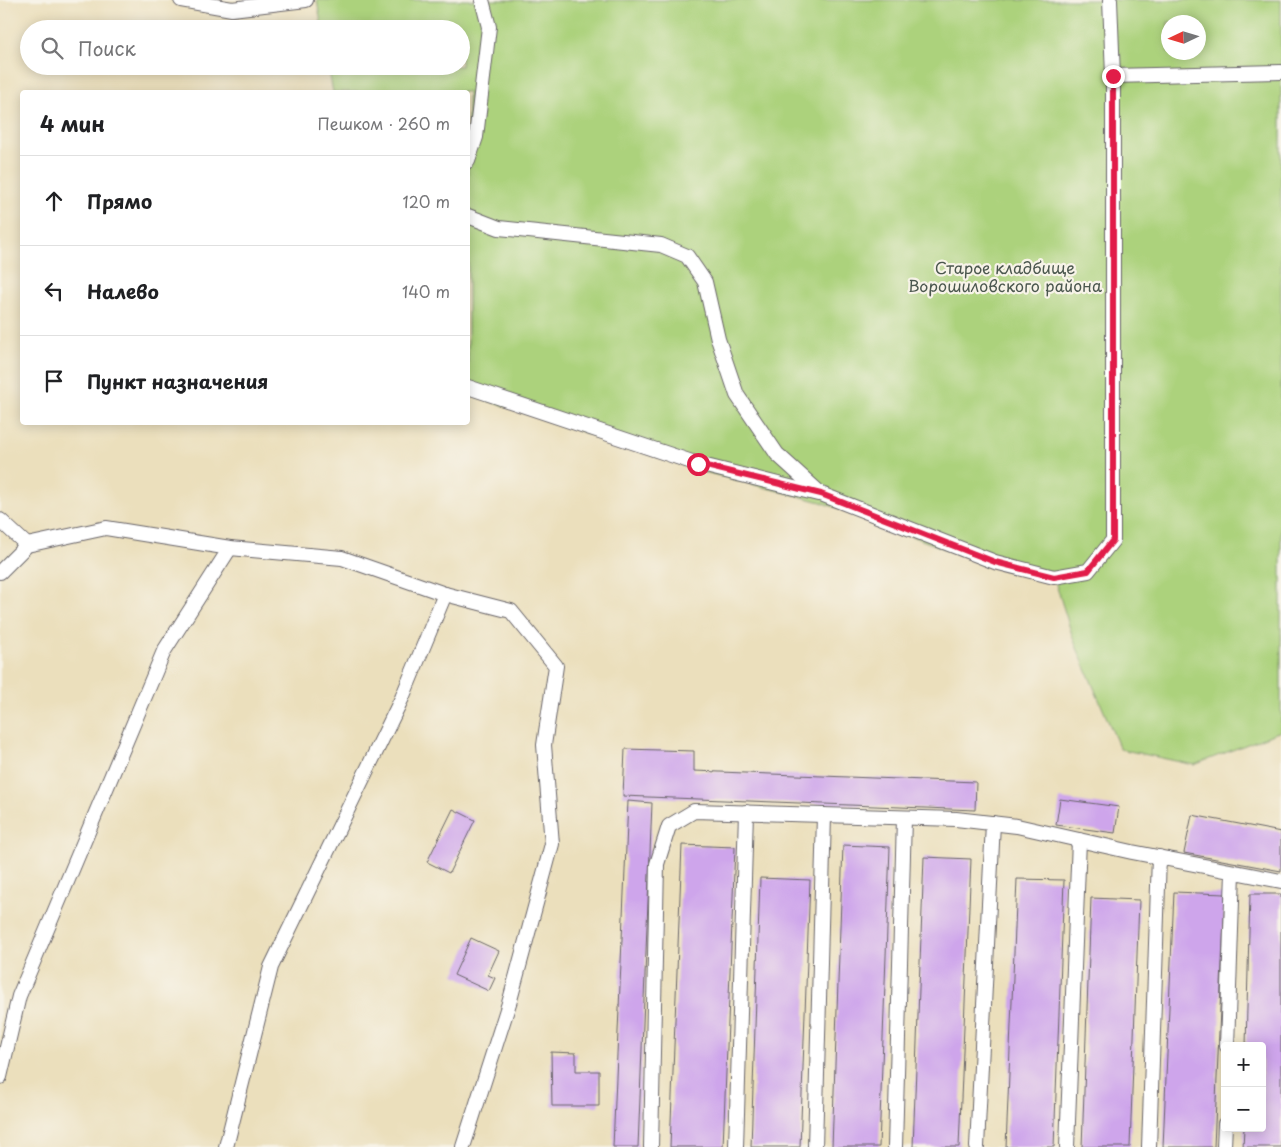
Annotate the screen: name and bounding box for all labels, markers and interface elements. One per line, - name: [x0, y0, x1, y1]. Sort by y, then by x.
- north arrow: [1161, 15, 1206, 60]
- search box: [20, 20, 470, 75]
- icon: search: [38, 34, 66, 62]
- text: Поиск: [78, 34, 136, 62]
- route end: [1102, 65, 1125, 88]
- text: 4 мин: [40, 107, 105, 139]
- text: Пешком · 260 m: [317, 111, 450, 135]
- icon: ahead: [40, 187, 68, 215]
- text: Прямо: [87, 187, 152, 215]
- text: 120 m: [403, 189, 450, 213]
- park label: Старое кладбище Ворошиловского района: [908, 255, 1102, 297]
- icon: left: [40, 277, 68, 305]
- text: Налево: [87, 277, 159, 305]
- text: 140 m: [402, 279, 450, 303]
- icon: arrive: [40, 367, 68, 395]
- text: Пункт назначения: [87, 367, 268, 395]
- route start: [687, 453, 710, 476]
- map controls: [1221, 1042, 1266, 1132]
- button: +: [1221, 1042, 1266, 1087]
- button: −: [1221, 1087, 1266, 1132]

